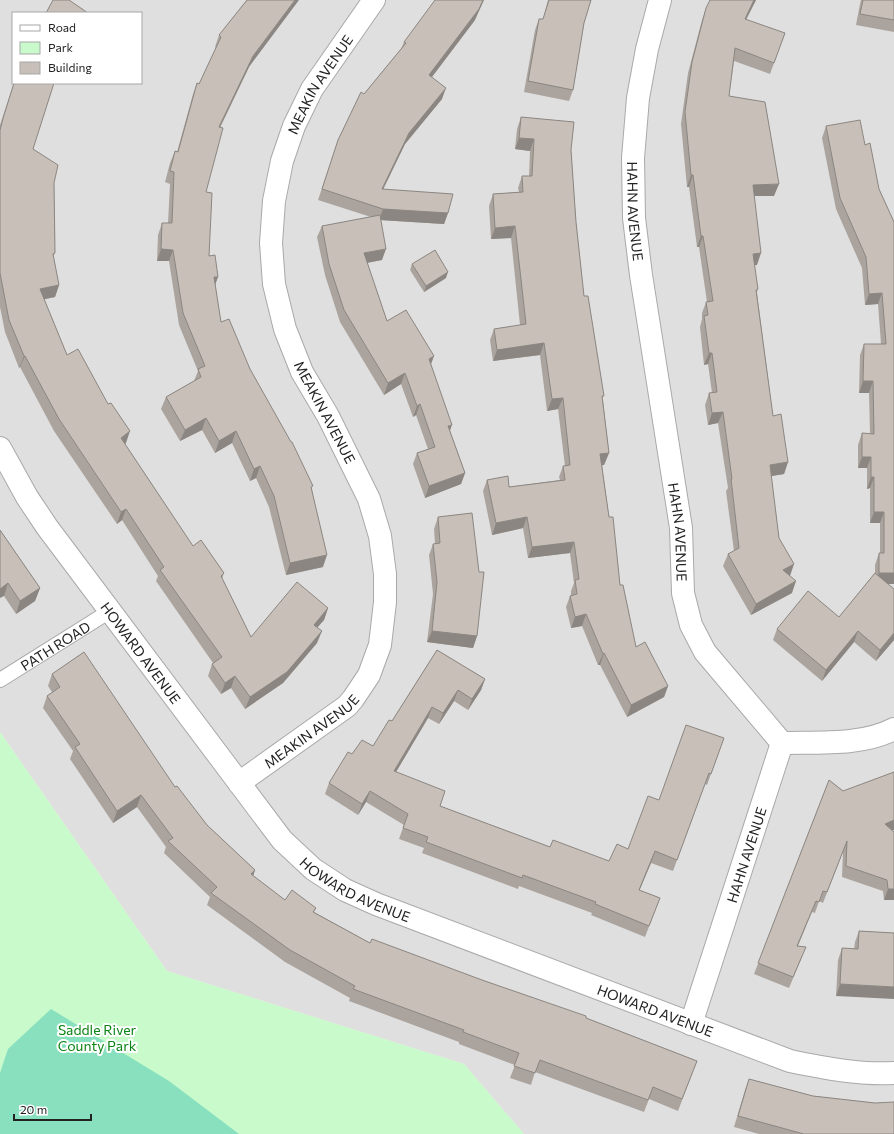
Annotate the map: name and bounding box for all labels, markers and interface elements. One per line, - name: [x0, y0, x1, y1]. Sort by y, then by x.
- legend: [12, 12, 142, 84]
- text: Road: [48, 20, 76, 34]
- street label: MEAKIN AVENUE: [283, 31, 356, 136]
- text: Park: [48, 40, 74, 54]
- text: Building: [48, 60, 92, 74]
- street label: HAHN AVENUE: [625, 161, 648, 262]
- street label: MEAKIN AVENUE: [291, 358, 359, 466]
- street label: HAHN AVENUE: [665, 481, 691, 582]
- street label: HOWARD AVENUE: [98, 598, 185, 707]
- street label: PATH ROAD: [17, 617, 93, 674]
- street label: MEAKIN AVENUE: [260, 690, 362, 771]
- street label: HAHN AVENUE: [722, 805, 769, 905]
- street label: HOWARD AVENUE: [297, 853, 413, 925]
- street label: HOWARD AVENUE: [595, 980, 716, 1040]
- park label: Saddle River County Park: [58, 1021, 137, 1054]
- scale bar: [14, 1096, 91, 1122]
- text: 20 m: [20, 1102, 47, 1116]

